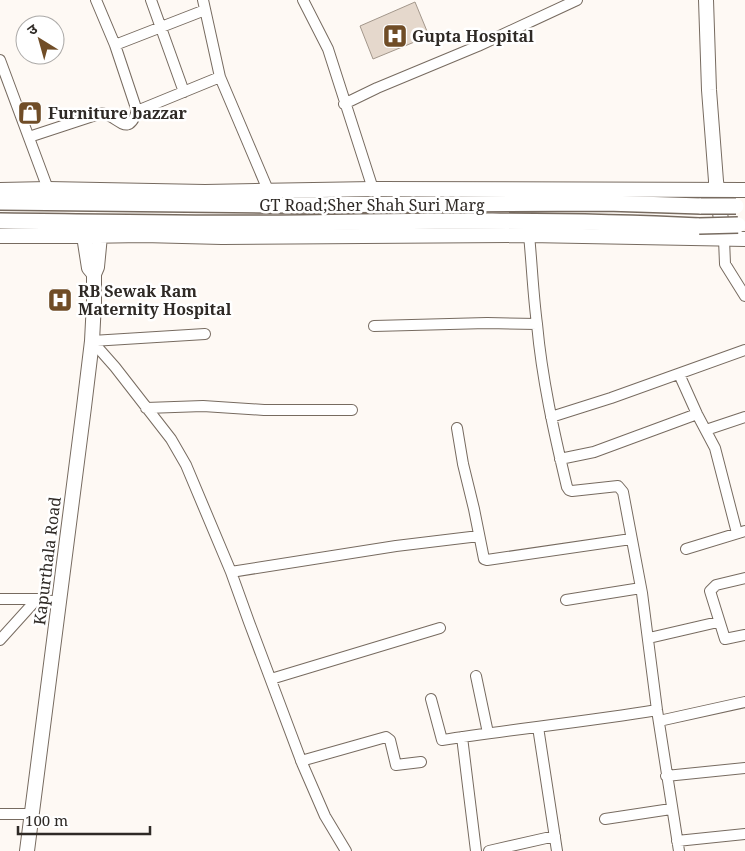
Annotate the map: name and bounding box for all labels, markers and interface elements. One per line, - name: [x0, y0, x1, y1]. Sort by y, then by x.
- north arrow: [15, 15, 65, 65]
- text: उ: [23, 19, 42, 39]
- hospital icon: Gupta Hospital: [382, 23, 408, 49]
- place label: Gupta Hospital: [412, 25, 534, 47]
- shop icon: Furniture bazzar: [17, 100, 43, 126]
- place label: Furniture bazzar: [48, 102, 188, 124]
- street label: GT Road;Sher Shah Suri Marg: [259, 194, 485, 216]
- place label: RB Sewak Ram Maternity Hospital: [78, 280, 232, 320]
- hospital icon: RB Sewak Ram Maternity Hospital: [47, 287, 73, 313]
- street label: Kapurthala Road: [28, 495, 66, 626]
- scale bar: [18, 804, 150, 836]
- text: 100 m: [25, 810, 68, 830]

